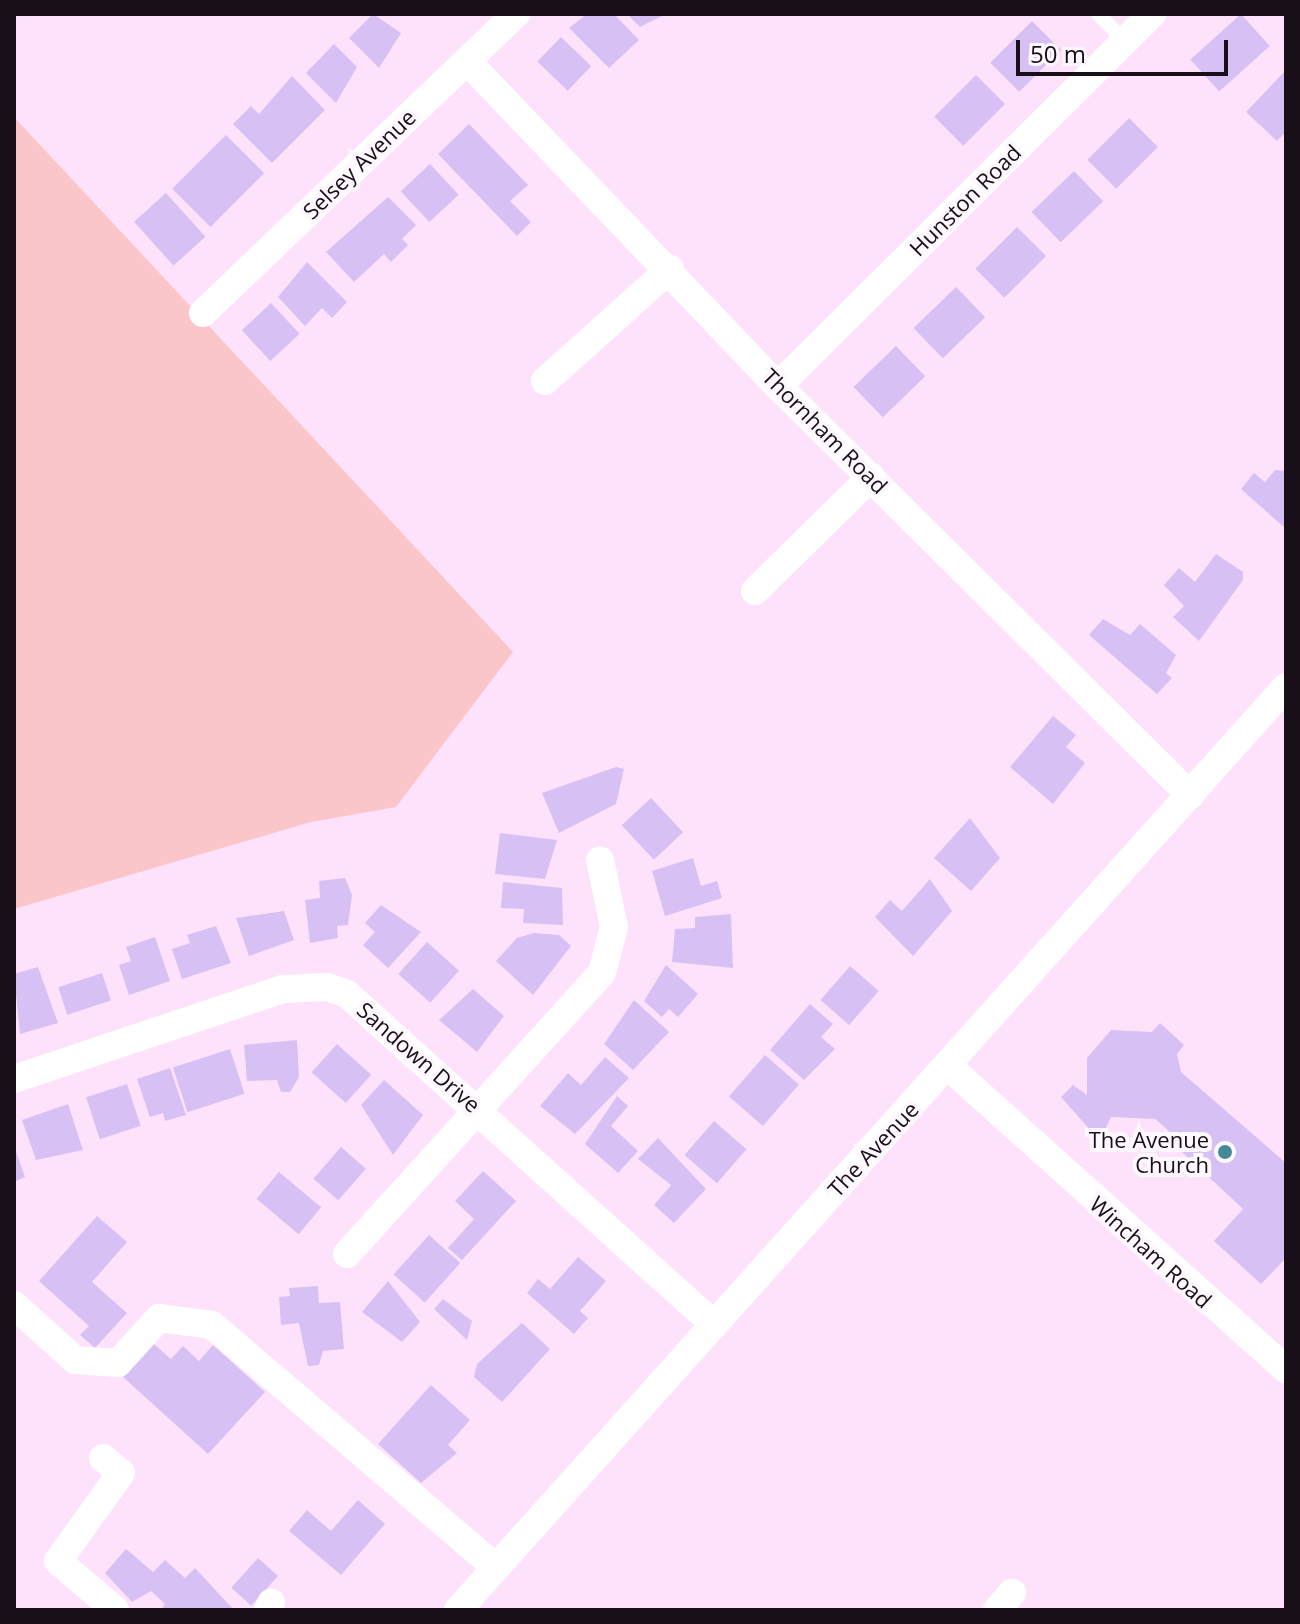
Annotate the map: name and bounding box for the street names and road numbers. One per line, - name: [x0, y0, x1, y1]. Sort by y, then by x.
- street label: Selsey Avenue: [297, 104, 421, 224]
- street label: Hunston Road: [904, 139, 1026, 261]
- street label: Thornham Road: [757, 363, 893, 499]
- street label: Sandown Drive: [352, 996, 486, 1118]
- street label: The Avenue: [822, 1096, 924, 1202]
- street label: Wincham Road: [1085, 1191, 1217, 1313]

